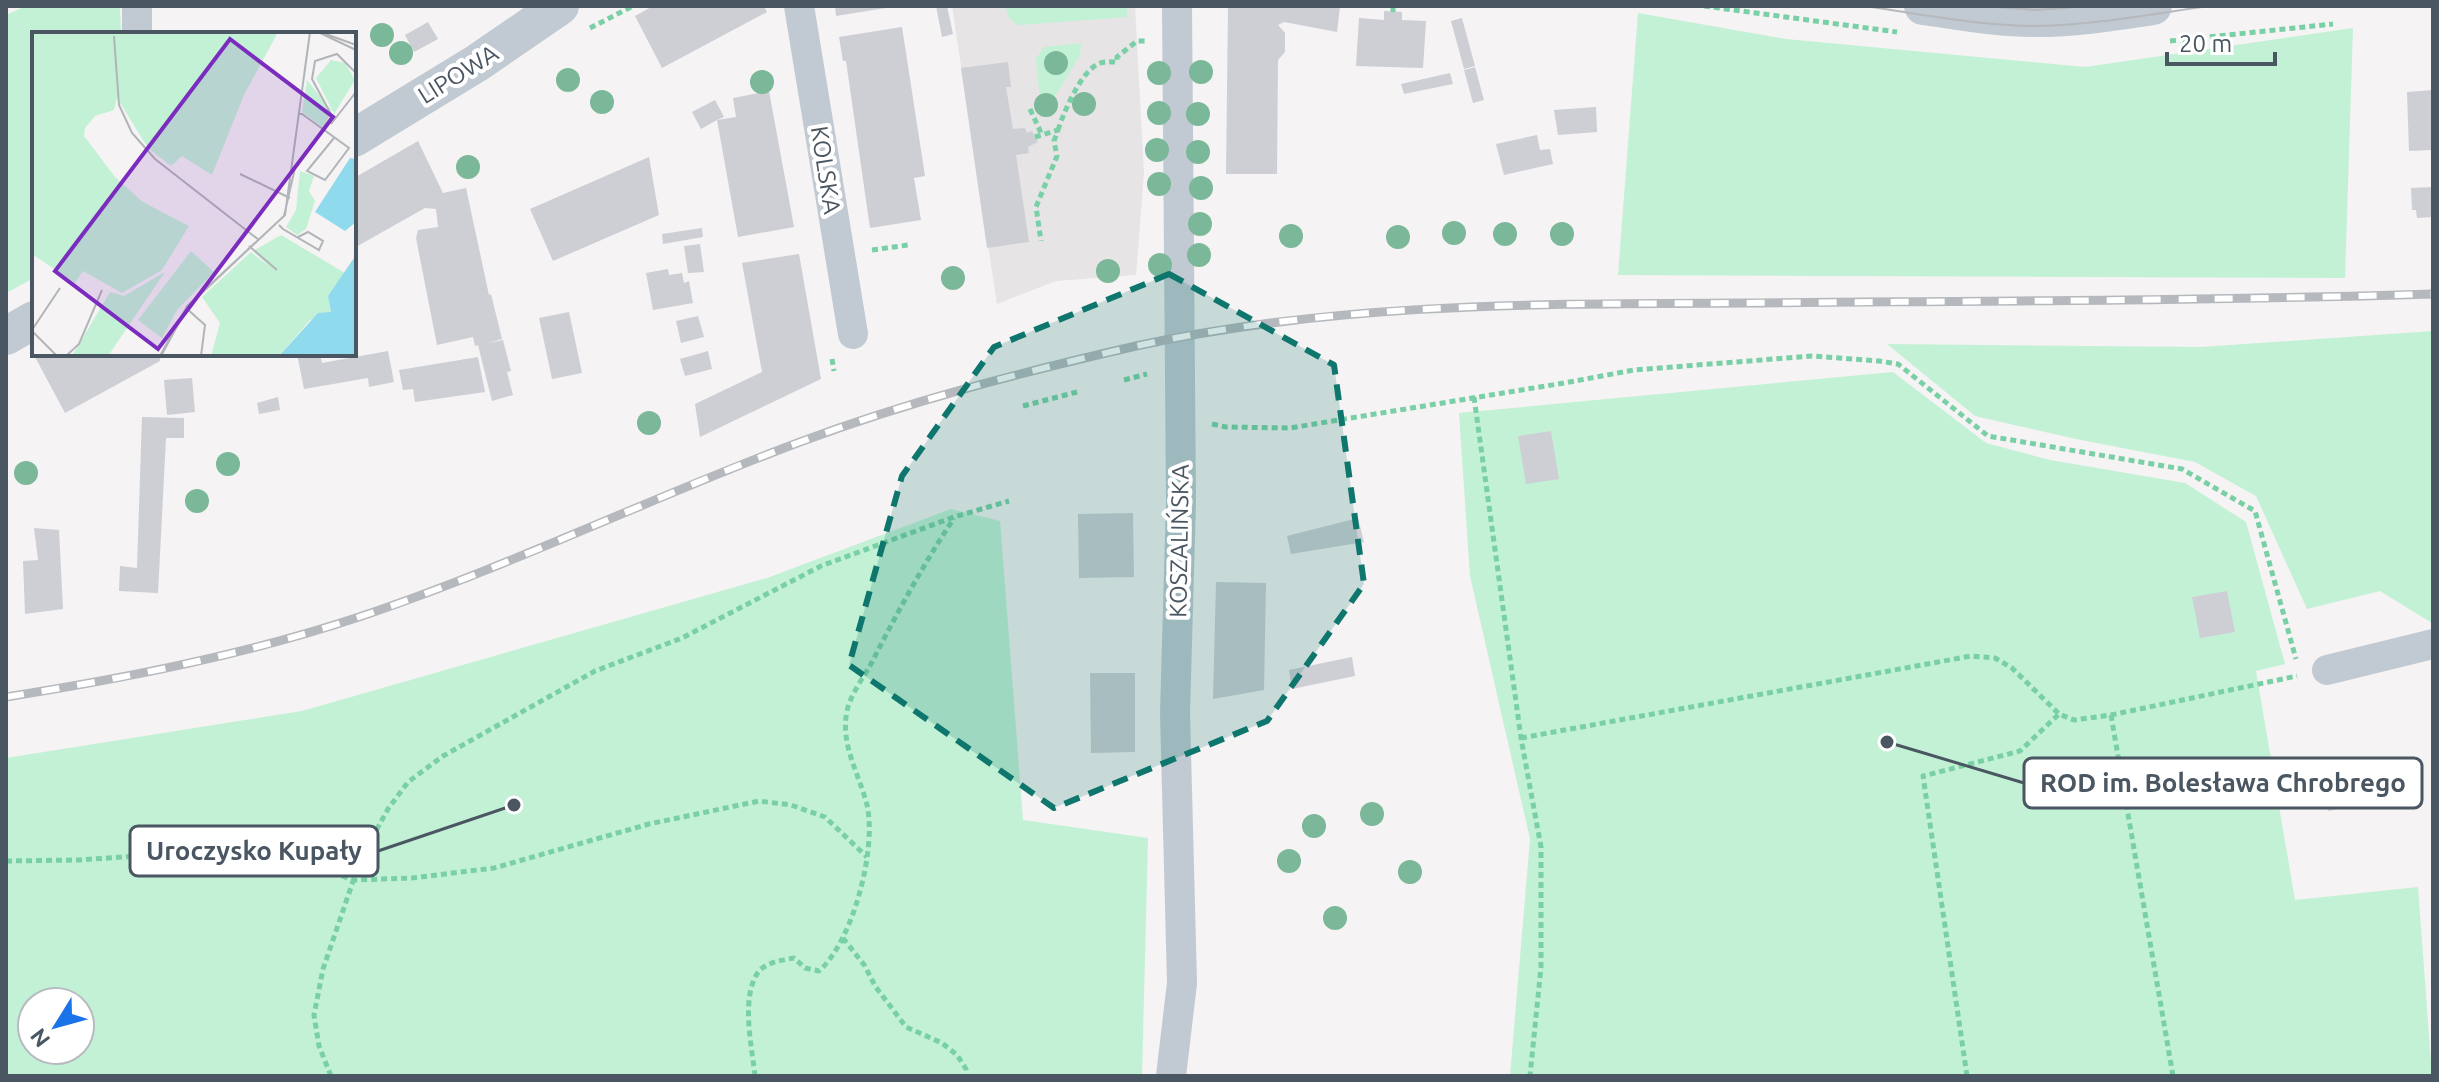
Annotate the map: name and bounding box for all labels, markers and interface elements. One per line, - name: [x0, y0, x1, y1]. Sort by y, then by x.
- scale bar: [2167, 16, 2275, 66]
- text: 20 m: [2179, 30, 2232, 57]
- inset map: [32, 32, 356, 356]
- street label: LIPOWA: [413, 39, 503, 109]
- street label: KOLSKA: [806, 124, 846, 216]
- street label: KOSZALIŃSKA: [1163, 463, 1194, 618]
- callout: ROD im. Bolesława Chrobrego: [2024, 758, 2422, 808]
- text: ROD im. Bolesława Chrobrego: [2040, 768, 2406, 797]
- callout: Uroczysko Kupały: [130, 826, 378, 876]
- text: Uroczysko Kupały: [146, 836, 362, 865]
- north arrow: [16, 986, 96, 1066]
- text: N: [25, 1024, 55, 1052]

